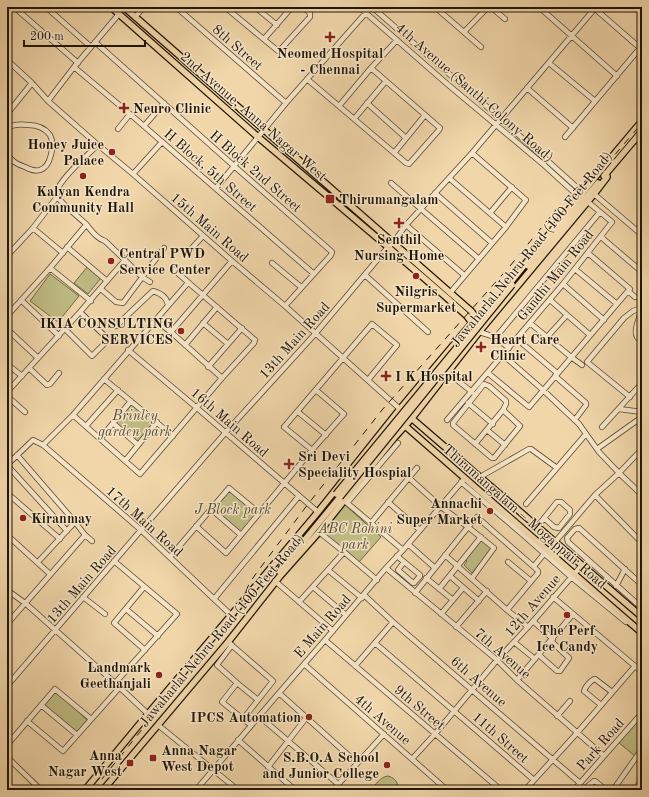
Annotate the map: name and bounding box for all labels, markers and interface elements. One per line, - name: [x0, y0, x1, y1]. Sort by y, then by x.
- street label: 4th Avenue (Santhi Colony Road): [393, 21, 556, 165]
- scale bar: [24, 22, 145, 48]
- street label: 8th Street: [209, 22, 265, 73]
- text: 200 m: [30, 31, 64, 43]
- marker: Neomed Hospital - Chennai: [324, 31, 336, 43]
- place label: Neomed Hospital - Chennai: [277, 47, 383, 77]
- street label: 2nd Avenue, Anna Nagar West: [178, 50, 329, 184]
- marker: Neuro Clinic: [118, 102, 130, 114]
- place label: Neuro Clinic: [133, 102, 211, 116]
- street label: H Block, 5th Street: [161, 127, 260, 215]
- street label: H Block 2nd Street: [207, 128, 304, 215]
- place label: Honey Juice Palace: [27, 138, 104, 168]
- marker: Honey Juice Palace: [107, 147, 117, 157]
- street label: Jawaharlal Nehru Road (100 Feet Road): [449, 149, 615, 350]
- marker: Kalyan Kendra Community Hall: [78, 171, 88, 181]
- place label: Kalyan Kendra Community Hall: [32, 185, 134, 215]
- street label: 15th Main Road: [168, 190, 251, 265]
- marker: Thirumangalam: [324, 193, 336, 205]
- place label: Thirumangalam: [339, 193, 438, 207]
- marker: Senthil Nursing Home: [393, 217, 405, 229]
- street label: Gandhi Main Road: [515, 228, 597, 324]
- place label: Senthil Nursing Home: [354, 233, 444, 263]
- place label: Central PWD Service Center: [119, 247, 210, 277]
- marker: Central PWD Service Center: [106, 256, 116, 266]
- marker: Nilgris Supermarket: [411, 271, 421, 281]
- place label: Nilgris Supermarket: [376, 285, 456, 315]
- street label: 13th Main Road: [257, 300, 333, 382]
- place label: IKIA CONSULTING SERVICES: [40, 317, 173, 347]
- marker: IKIA CONSULTING SERVICES: [176, 326, 186, 336]
- place label: Heart Care Clinic: [490, 333, 559, 363]
- marker: Heart Care Clinic: [475, 341, 487, 353]
- marker: I K Hospital: [380, 370, 392, 382]
- place label: I K Hospital: [395, 370, 473, 384]
- street label: 16th Main Road: [188, 385, 271, 460]
- park label: Brinley garden park: [97, 409, 172, 440]
- street label: Thirumangalam – Mogappair Road: [440, 442, 609, 592]
- place label: Sri Devi Speciality Hospial: [298, 450, 411, 480]
- marker: Sri Devi Speciality Hospial: [283, 458, 295, 470]
- street label: 17th Main Road: [103, 484, 185, 560]
- place label: Annachi Super Market: [396, 497, 482, 527]
- park label: J Block park: [195, 503, 271, 518]
- marker: Annachi Super Market: [485, 506, 495, 516]
- place label: Kiranmay: [31, 512, 92, 526]
- marker: Kiranmay: [18, 513, 28, 523]
- park label: ABC Rohini park: [317, 522, 392, 553]
- street label: Jawaharlal Nehru Road (100 Feet Road): [137, 531, 307, 730]
- street label: 13th Main Road: [44, 543, 119, 626]
- street label: 12th Avenue: [502, 572, 563, 639]
- street label: E Main Road: [292, 592, 354, 661]
- marker: The Perf Ice Candy: [562, 610, 572, 620]
- place label: The Perf Ice Candy: [536, 624, 598, 654]
- street label: 7th Avenue: [472, 626, 533, 682]
- street label: 6th Avenue: [448, 654, 509, 710]
- place label: Landmark Geethanjali: [80, 661, 151, 691]
- marker: Landmark Geethanjali: [154, 670, 164, 680]
- street label: 9th Street: [391, 683, 448, 733]
- street label: 4th Avenue: [352, 692, 413, 748]
- street label: 11th Street: [469, 710, 531, 766]
- place label: IPCS Automation: [190, 711, 301, 725]
- marker: IPCS Automation: [304, 712, 314, 722]
- street label: Park Road: [574, 716, 627, 773]
- place label: Anna Nagar West Depot: [161, 744, 237, 774]
- place label: Anna Nagar West: [48, 749, 122, 779]
- place label: S.B.O.A School and Junior College: [263, 751, 379, 781]
- marker: Anna Nagar West Depot: [148, 753, 158, 763]
- marker: Anna Nagar West: [125, 758, 135, 768]
- marker: S.B.O.A School and Junior College: [382, 760, 392, 770]

